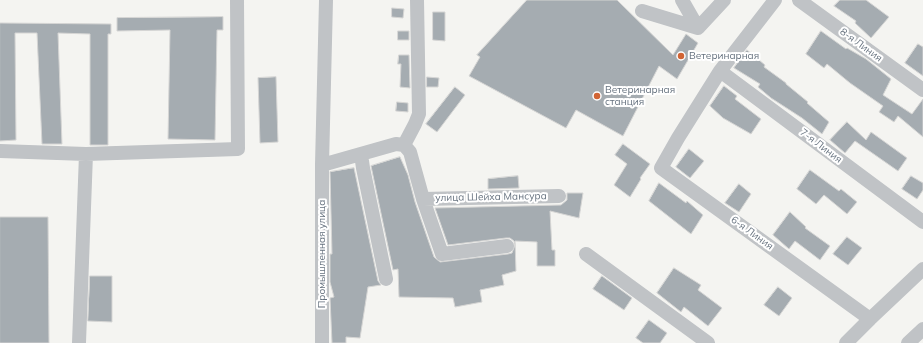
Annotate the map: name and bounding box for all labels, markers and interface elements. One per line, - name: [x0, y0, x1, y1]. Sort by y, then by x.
- street label: 8-я Линия: [838, 26, 884, 64]
- place label: Ветеринарная: [689, 50, 759, 62]
- marker: Ветеринарная: [676, 51, 686, 61]
- place label: Ветеринарная станция: [605, 84, 675, 108]
- marker: Ветеринарная станция: [592, 91, 602, 101]
- street label: 7-я Линия: [798, 126, 844, 166]
- street label: улица Шейха Мансура: [435, 190, 547, 204]
- street label: Промышленная улица: [316, 200, 328, 308]
- street label: 6-я Линия: [729, 214, 775, 252]

